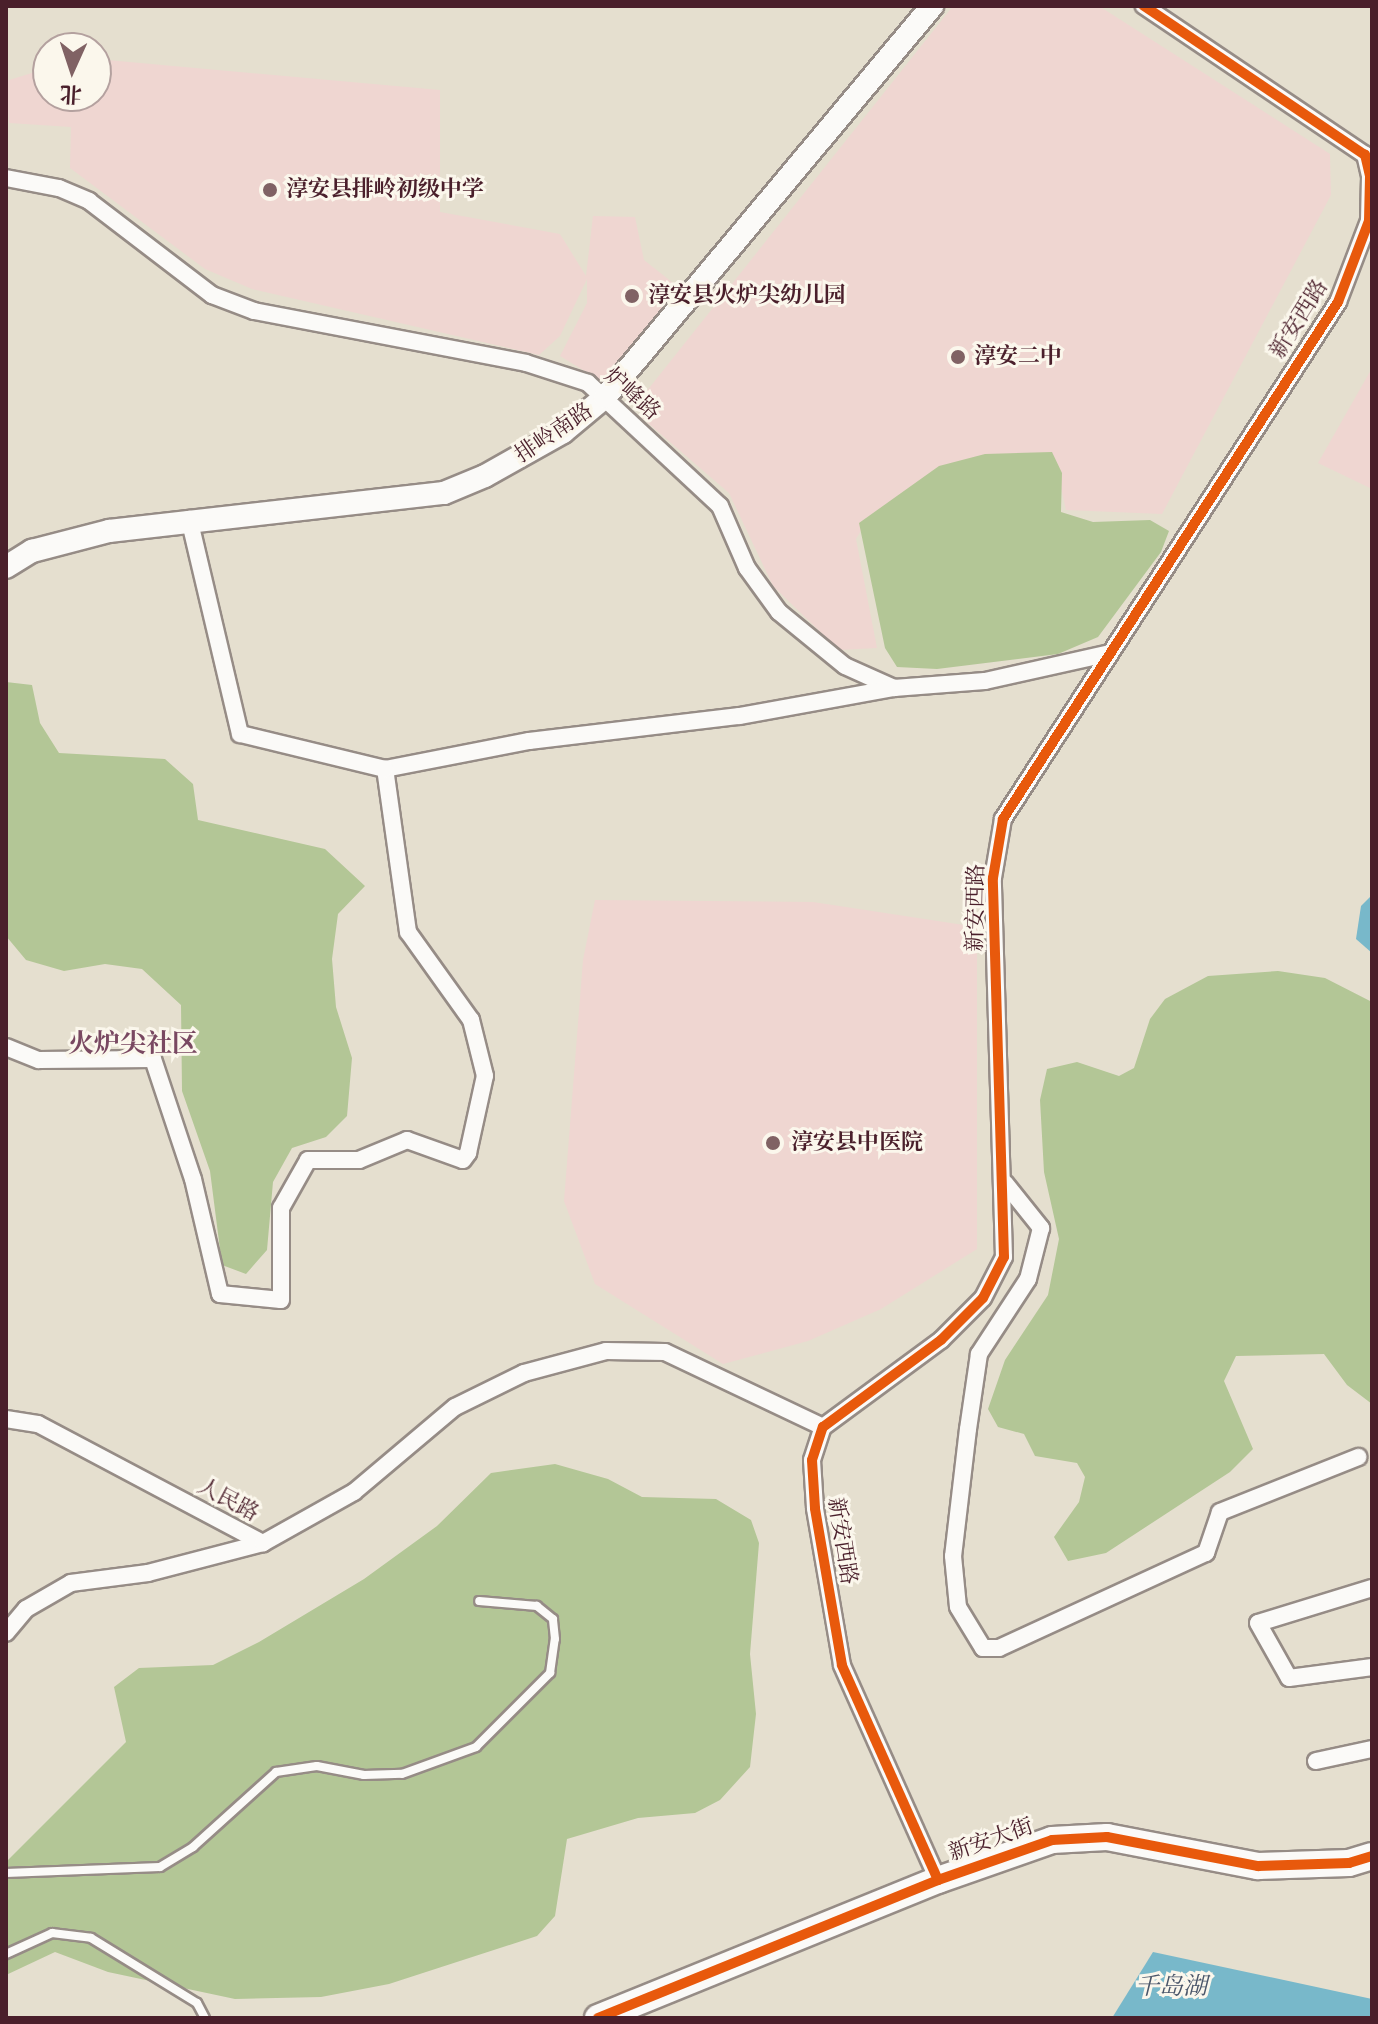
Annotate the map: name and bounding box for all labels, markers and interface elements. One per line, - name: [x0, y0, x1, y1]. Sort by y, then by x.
- north arrow: [32, 32, 112, 112]
- text: 北: [59, 78, 83, 110]
- place label: 淳安县排岭初级中学: [286, 177, 484, 203]
- marker: 淳安县排岭初级中学: [261, 181, 279, 199]
- street label: 新安西路: [1264, 275, 1334, 363]
- place label: 淳安县火炉尖幼儿园: [648, 283, 846, 309]
- marker: 淳安县火炉尖幼儿园: [623, 287, 641, 305]
- place label: 淳安二中: [974, 344, 1062, 370]
- marker: 淳安二中: [949, 348, 967, 366]
- street label: 炉峰路: [599, 362, 665, 426]
- street label: 排岭南路: [510, 397, 598, 469]
- street label: 新安西路: [962, 864, 990, 952]
- district label: 火炉尖社区: [68, 1028, 198, 1060]
- place label: 淳安县中医院: [791, 1130, 923, 1156]
- marker: 淳安县中医院: [762, 1132, 784, 1154]
- street label: 人民路: [193, 1473, 263, 1527]
- street label: 新安西路: [822, 1495, 862, 1587]
- street label: 新安大街: [945, 1813, 1037, 1867]
- water label: 千岛湖: [1135, 1973, 1207, 2001]

